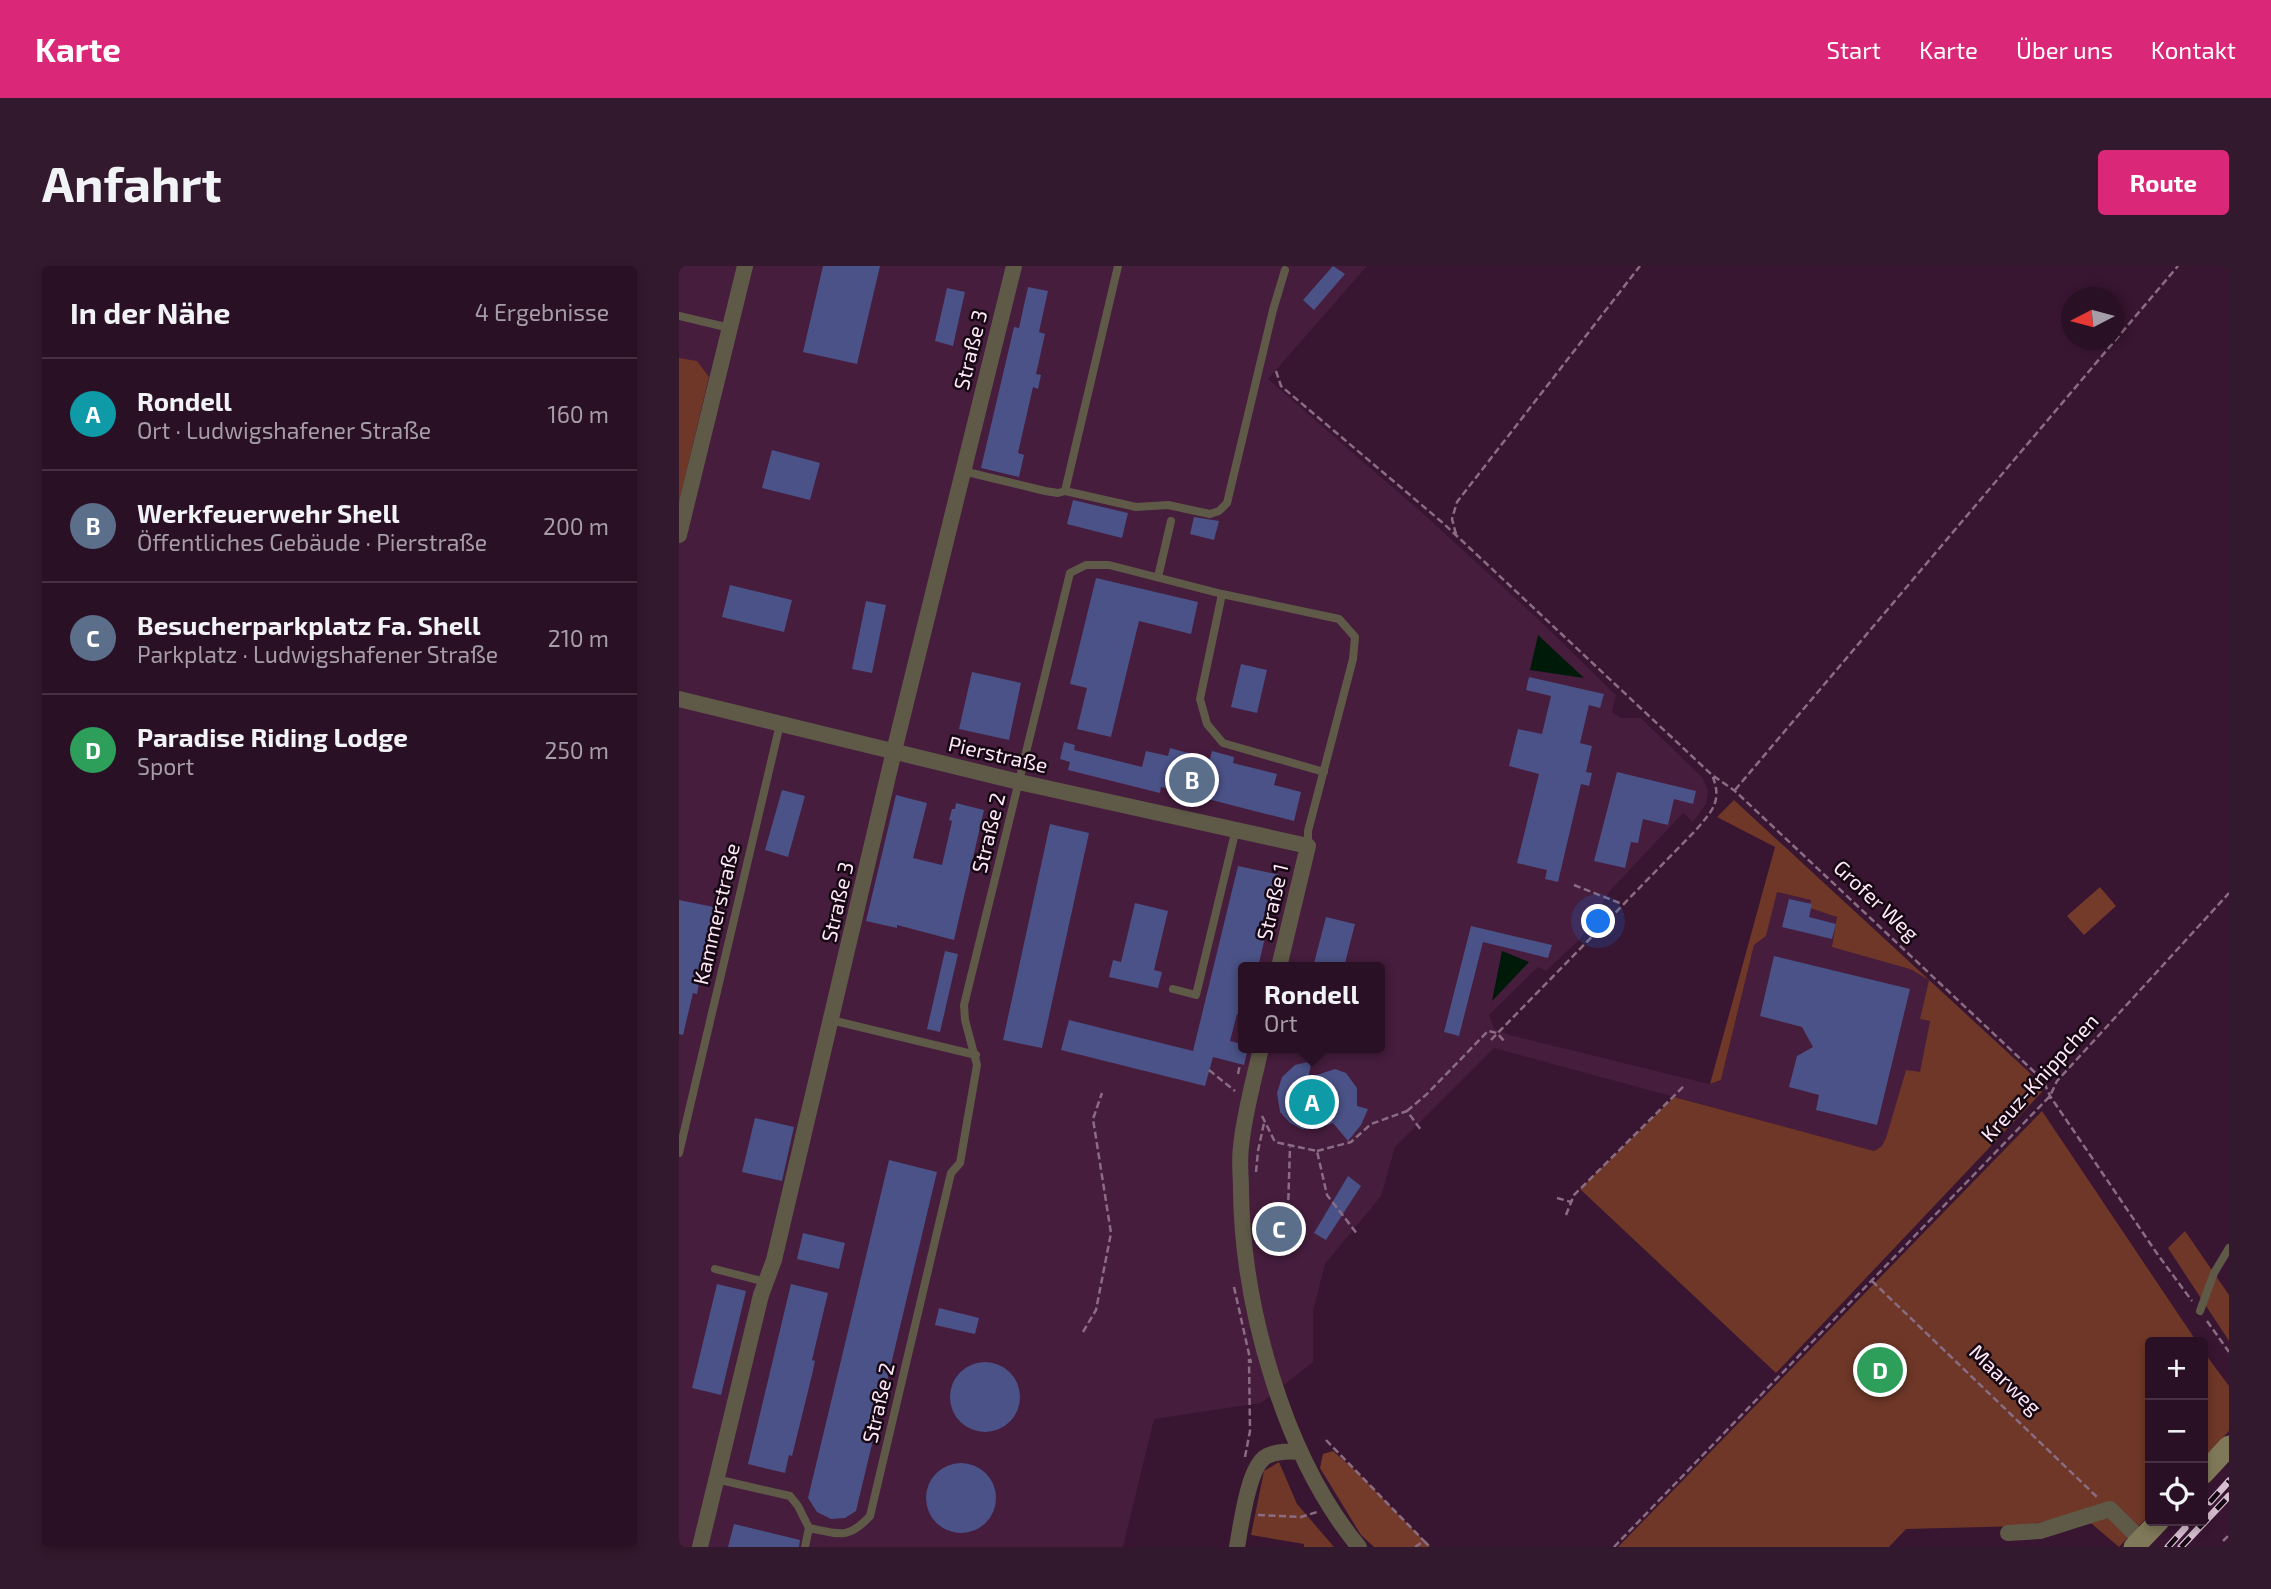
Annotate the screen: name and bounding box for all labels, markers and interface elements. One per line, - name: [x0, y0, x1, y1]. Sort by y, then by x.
- text: Karte: [35, 29, 121, 69]
- text: Start: [1827, 35, 1881, 64]
- text: Karte: [1919, 35, 1978, 64]
- text: Über uns: [2016, 35, 2113, 64]
- text: Kontakt: [2151, 35, 2236, 64]
- button: Route: [2098, 150, 2229, 215]
- text: Anfahrt: [42, 153, 222, 212]
- north arrow: [2061, 287, 2124, 350]
- text: In der Nähe: [70, 294, 231, 330]
- text: 4 Ergebnisse: [475, 298, 609, 326]
- street label: Straße 3: [948, 307, 992, 392]
- text: Rondell: [137, 385, 232, 416]
- text: A: [85, 400, 101, 428]
- text: 160 m: [548, 400, 609, 428]
- text: Ort · Ludwigshafener Straße: [137, 416, 431, 444]
- text: Werkfeuerwehr Shell: [137, 497, 400, 528]
- text: B: [86, 512, 100, 540]
- text: 200 m: [543, 512, 609, 540]
- text: Öffentliches Gebäude · Pierstraße: [137, 528, 487, 556]
- text: Besucherparkplatz Fa. Shell: [137, 609, 480, 640]
- text: C: [86, 624, 100, 652]
- text: 210 m: [548, 624, 609, 652]
- text: Parkplatz · Ludwigshafener Straße: [137, 640, 498, 668]
- text: Paradise Riding Lodge: [137, 721, 408, 752]
- street label: Pierstraße: [946, 730, 1051, 777]
- text: D: [85, 736, 101, 764]
- text: 250 m: [545, 736, 609, 764]
- text: Sport: [137, 752, 194, 780]
- pin: B: [1169, 754, 1215, 806]
- street label: Straße 2: [966, 790, 1010, 875]
- street label: Kammerstraße: [687, 840, 744, 987]
- street label: Grofer Weg: [1829, 854, 1925, 946]
- street label: Straße 3: [815, 859, 858, 944]
- street label: Straße 1: [1251, 861, 1293, 943]
- your location: [1581, 904, 1615, 938]
- popup: [1238, 962, 1385, 1053]
- text: Rondell: [1264, 978, 1359, 1009]
- street label: Kreuz-Knippchen: [1975, 1008, 2103, 1146]
- text: Ort: [1264, 1009, 1297, 1037]
- pin: A: [1289, 1076, 1335, 1128]
- pin: C: [1256, 1203, 1302, 1255]
- map controls: [2145, 1337, 2208, 1526]
- button: +: [2145, 1337, 2208, 1400]
- street label: Maarweg: [1965, 1339, 2047, 1419]
- pin: D: [1857, 1344, 1903, 1396]
- street label: Straße 2: [856, 1360, 899, 1445]
- button: −: [2145, 1400, 2208, 1463]
- button: locate: [2145, 1463, 2208, 1526]

